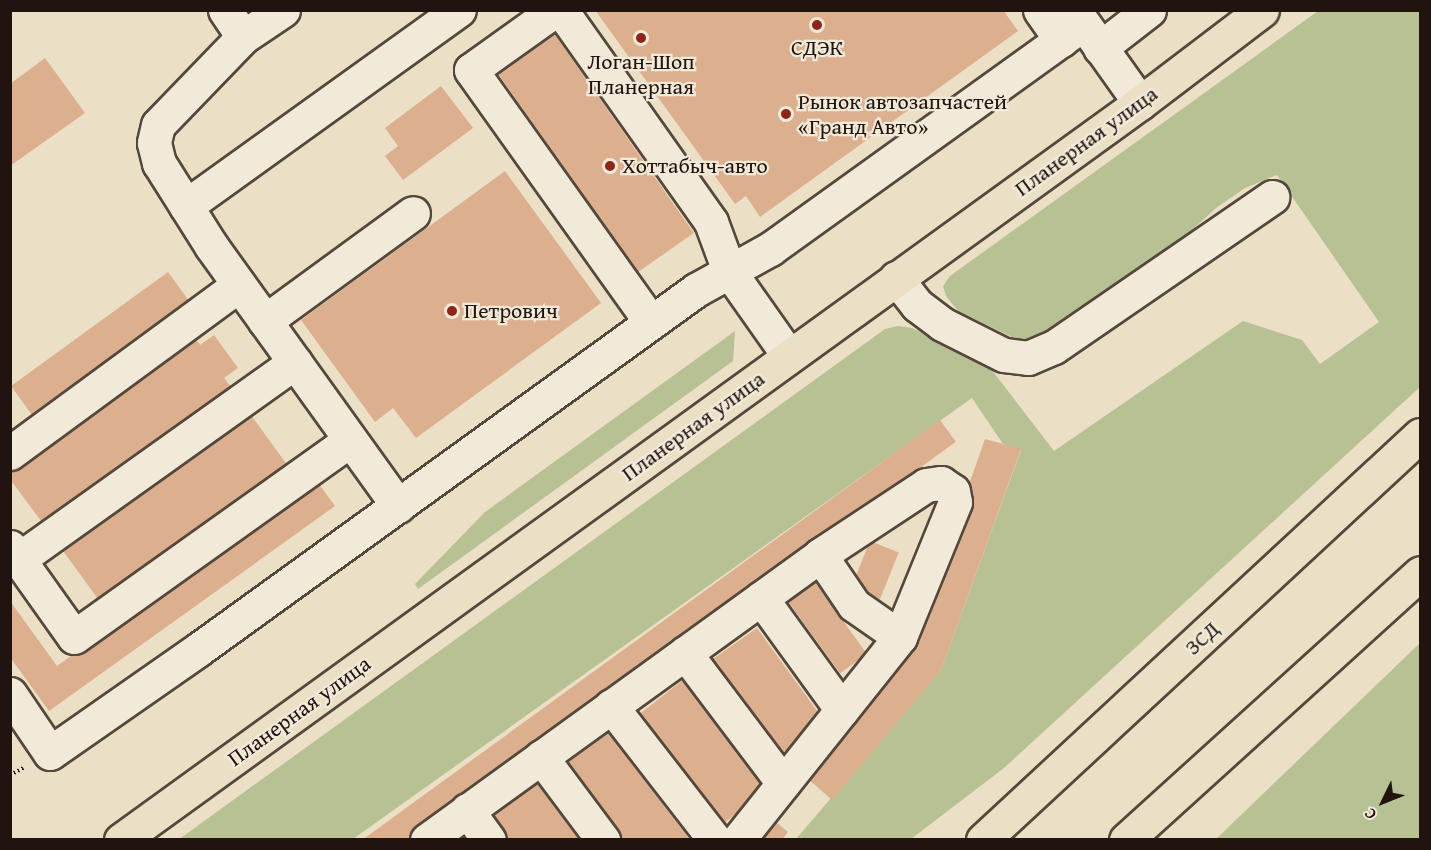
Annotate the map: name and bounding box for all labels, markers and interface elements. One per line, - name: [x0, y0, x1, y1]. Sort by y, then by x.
- marker: СДЭК: [810, 18, 824, 32]
- marker: Логан-Шоп Планерная: [634, 31, 648, 45]
- place label: СДЭК: [791, 35, 843, 61]
- place label: Логан-Шоп Планерная: [587, 48, 695, 100]
- street label: Планерная улица: [1009, 80, 1163, 202]
- place label: Рынок автозапчастей «Гранд Авто»: [798, 88, 1007, 140]
- marker: Рынок автозапчастей «Гранд Авто»: [779, 107, 793, 121]
- place label: Хоттабыч-авто: [622, 153, 768, 179]
- marker: Хоттабыч-авто: [603, 159, 617, 173]
- place label: Петрович: [464, 298, 558, 324]
- marker: Петрович: [445, 304, 459, 318]
- street label: Планерная улица: [616, 365, 770, 487]
- street label: ЗСД: [1179, 616, 1225, 660]
- street label: Планерная улица: [222, 650, 376, 772]
- north arrow: [1353, 772, 1413, 832]
- text: С: [1358, 803, 1382, 826]

